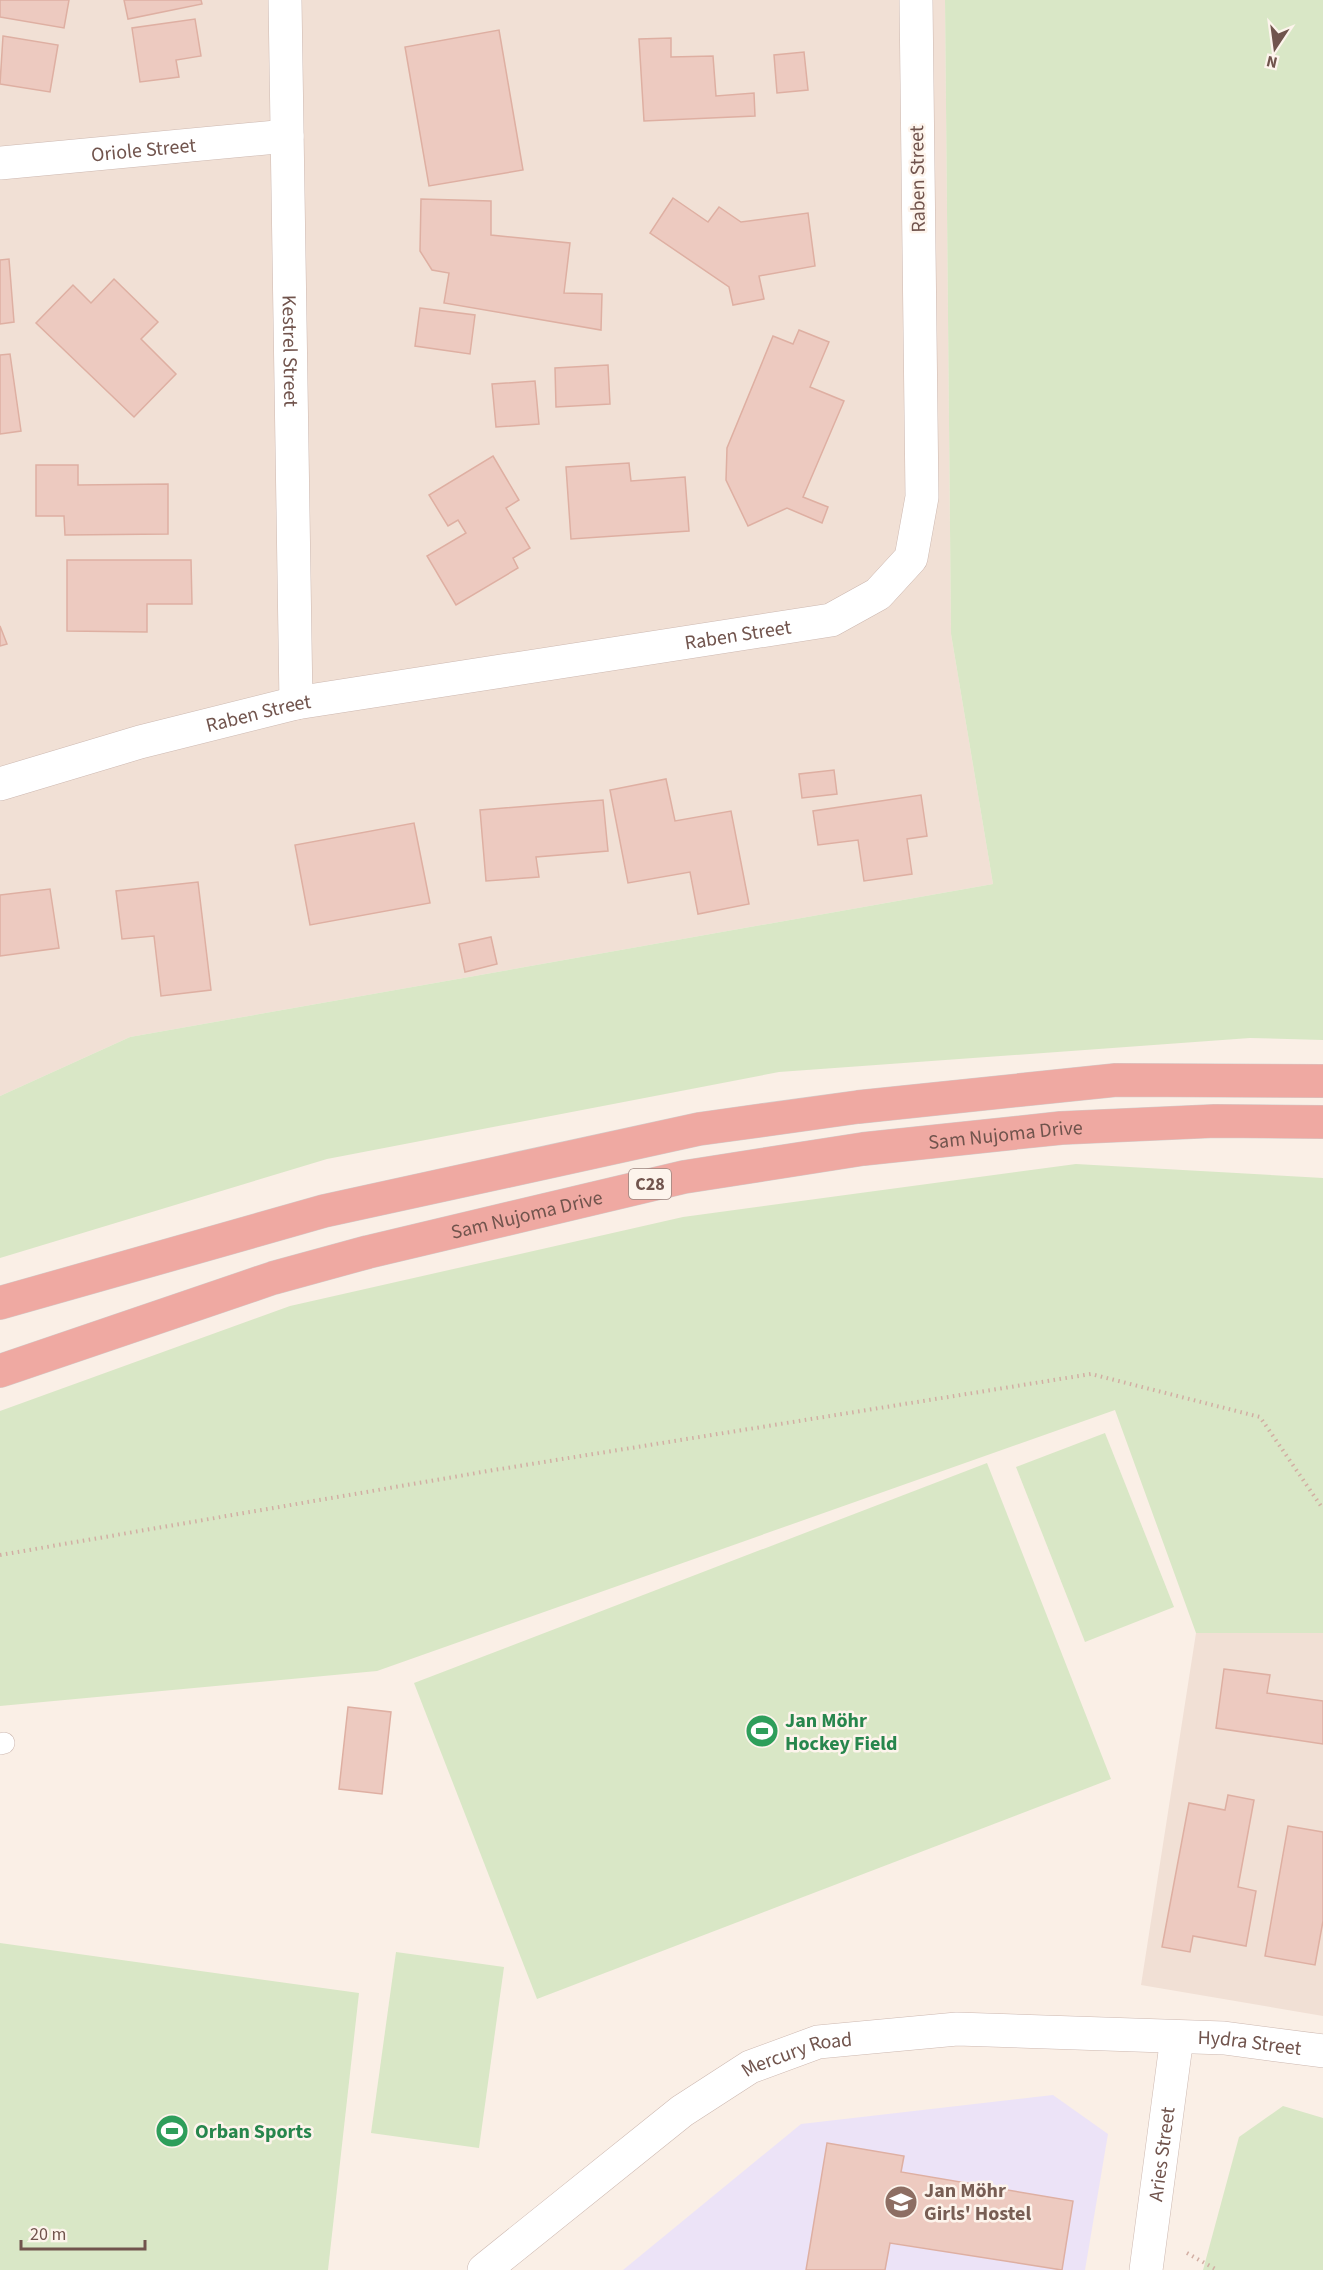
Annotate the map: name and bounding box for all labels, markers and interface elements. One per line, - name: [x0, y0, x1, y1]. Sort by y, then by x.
- north arrow: [1245, 18, 1305, 78]
- text: N: [1264, 50, 1280, 74]
- street label: Raben Street: [903, 125, 933, 233]
- street label: Oriole Street: [90, 132, 197, 169]
- street label: Kestrel Street: [275, 295, 304, 407]
- street label: Raben Street: [683, 613, 793, 658]
- street label: Raben Street: [203, 688, 313, 740]
- street label: Sam Nujoma Drive: [927, 1114, 1083, 1157]
- road number: C28: [629, 1169, 671, 1199]
- street label: Sam Nujoma Drive: [448, 1184, 606, 1247]
- place label: Jan Möhr Hockey Field: [785, 1707, 898, 1758]
- sports icon: Jan Möhr Hockey Field: [744, 1713, 780, 1749]
- street label: Hydra Street: [1197, 2024, 1303, 2063]
- street label: Mercury Road: [736, 2026, 853, 2084]
- street label: Aries Street: [1142, 2105, 1183, 2203]
- sports icon: Orban Sports: [154, 2113, 190, 2149]
- place label: Orban Sports: [195, 2118, 312, 2146]
- place label: Jan Möhr Girls' Hostel: [924, 2177, 1031, 2228]
- school or university icon: Jan Möhr Girls' Hostel: [883, 2184, 919, 2220]
- scale bar: [21, 2213, 146, 2251]
- text: 20 m: [30, 2222, 66, 2247]

